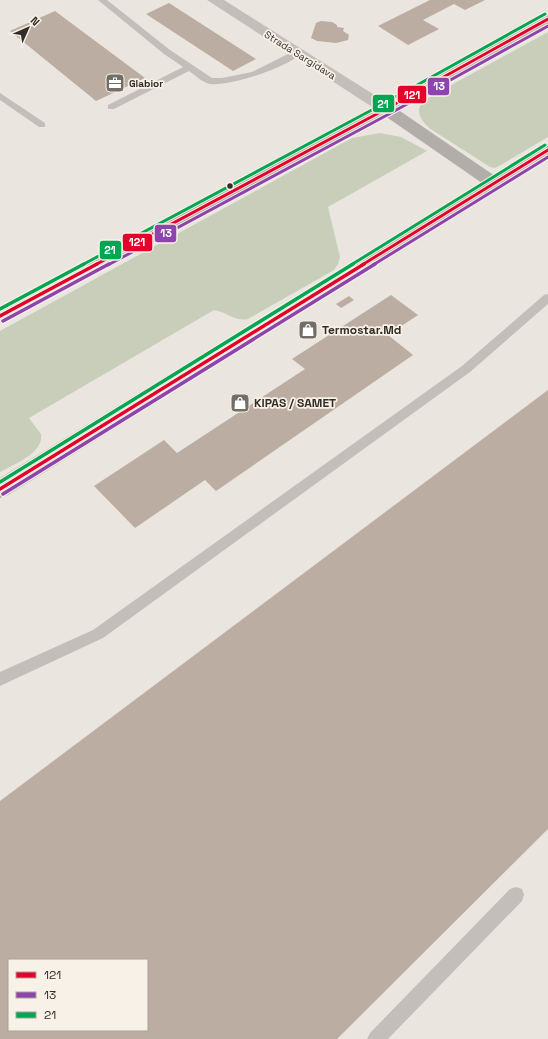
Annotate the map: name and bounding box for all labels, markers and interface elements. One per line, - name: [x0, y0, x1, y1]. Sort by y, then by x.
- north arrow: [8, 8, 48, 48]
- text: N: [28, 13, 43, 28]
- street label: Strada Sargidava: [262, 28, 338, 82]
- office icon: Glabior: [104, 72, 126, 94]
- place label: Glabior: [129, 77, 163, 90]
- line badge: 13: [427, 77, 450, 96]
- text: 13: [433, 79, 445, 93]
- line badge: 121: [397, 85, 427, 104]
- text: 121: [404, 88, 420, 102]
- line badge: 21: [372, 94, 395, 113]
- text: 21: [377, 97, 389, 111]
- unlabelled marker: [225, 181, 235, 191]
- line badge: 13: [154, 224, 177, 243]
- text: 13: [160, 226, 172, 240]
- line badge: 121: [122, 233, 153, 252]
- text: 121: [129, 235, 145, 249]
- line badge: 21: [99, 240, 122, 260]
- text: 21: [104, 243, 116, 257]
- shop icon: Termostar.Md: [297, 319, 319, 341]
- place label: Termostar.Md: [322, 322, 401, 338]
- shop icon: KIPAS / SAMET: [229, 392, 251, 414]
- place label: KIPAS / SAMET: [254, 395, 336, 411]
- legend: [8, 959, 148, 1031]
- text: 121: [44, 967, 61, 983]
- text: 13: [44, 987, 56, 1003]
- text: 21: [44, 1007, 56, 1023]

